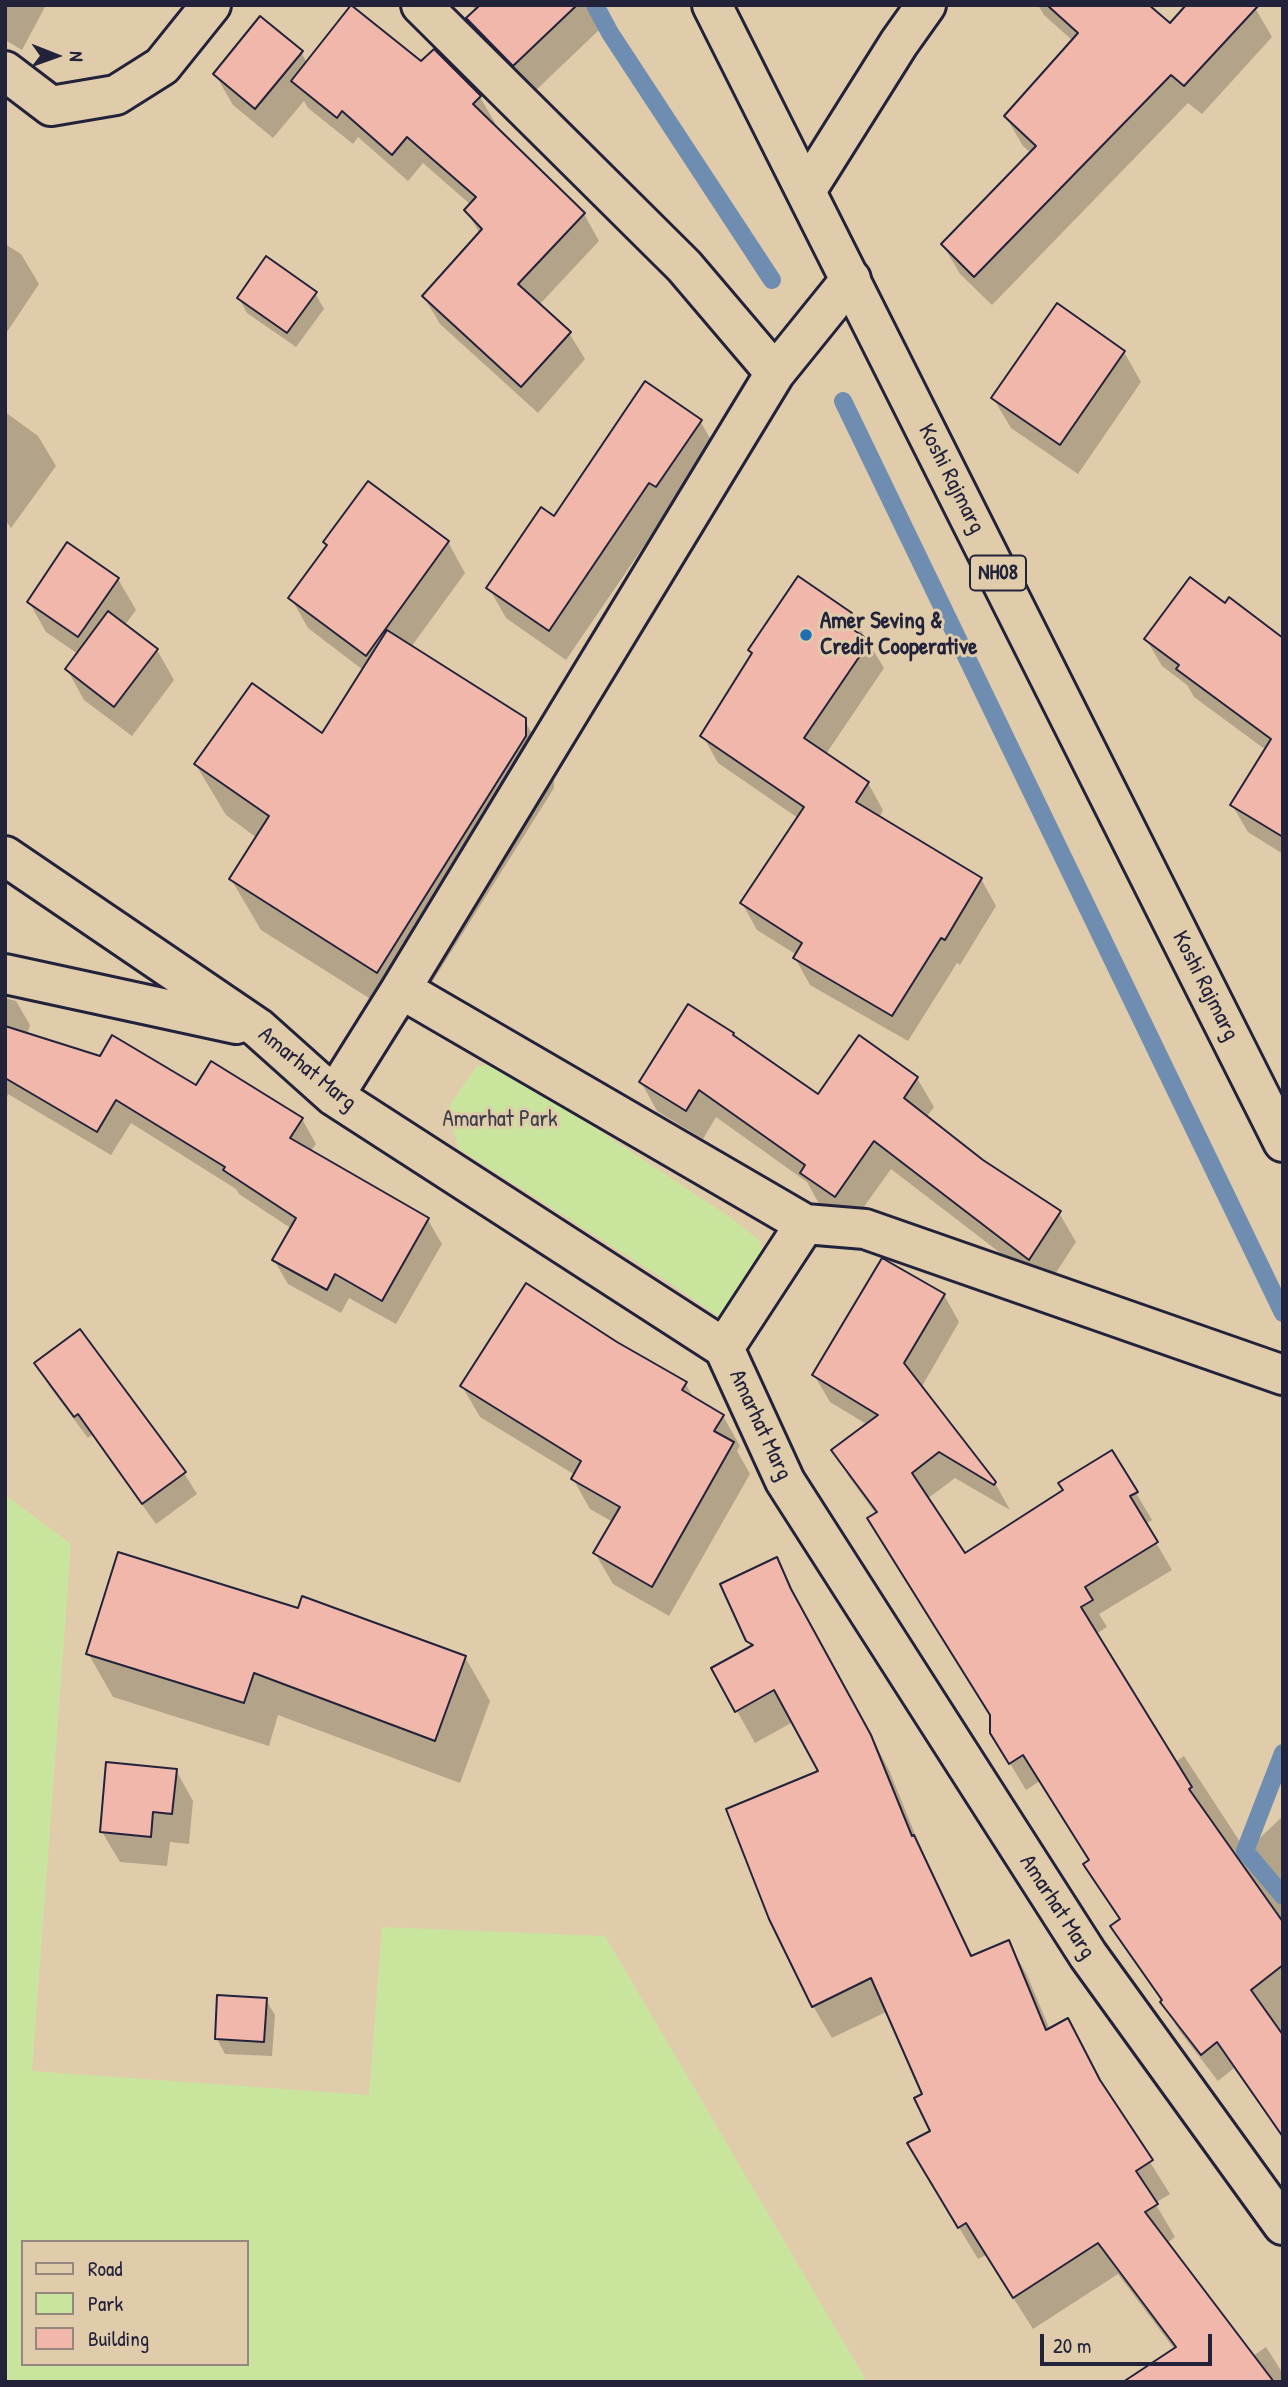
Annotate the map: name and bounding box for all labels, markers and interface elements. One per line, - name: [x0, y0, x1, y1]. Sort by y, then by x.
- north arrow: [21, 21, 91, 91]
- text: N: [64, 51, 90, 62]
- street label: Koshi Rajmarg: [912, 420, 990, 538]
- road number: NH08: [970, 556, 1026, 590]
- place label: Amer Seving & Credit Cooperative: [820, 608, 977, 662]
- marker: Amer Seving & Credit Cooperative: [798, 627, 814, 643]
- street label: Koshi Rajmarg: [1166, 927, 1244, 1045]
- street label: Amarhat Marg: [252, 1021, 362, 1117]
- park label: Amarhat Park: [442, 1106, 558, 1134]
- street label: Amarhat Marg: [722, 1366, 798, 1484]
- street label: Amarhat Marg: [1013, 1850, 1101, 1964]
- legend: [21, 2240, 248, 2366]
- text: Road: [88, 2254, 122, 2283]
- text: Park: [88, 2289, 123, 2318]
- scale bar: [1043, 2320, 1214, 2364]
- text: Building: [88, 2324, 149, 2353]
- text: 20 m: [1053, 2331, 1091, 2360]

